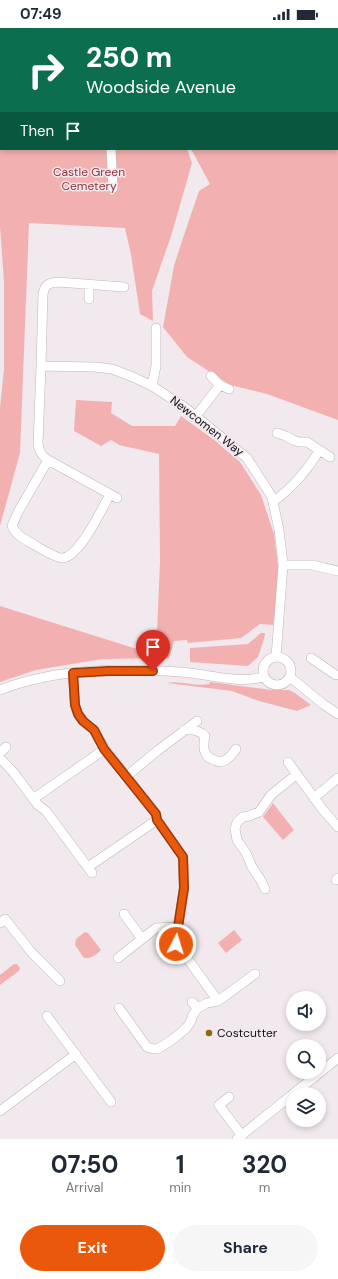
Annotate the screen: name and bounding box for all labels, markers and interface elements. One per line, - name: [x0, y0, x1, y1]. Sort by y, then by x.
- text: 07:49: [20, 4, 62, 24]
- text: 250 m: [86, 39, 172, 76]
- icon: right: [20, 44, 72, 96]
- text: Woodside Avenue: [86, 75, 236, 99]
- icon: arrive: [62, 120, 84, 142]
- text: Then: [20, 121, 54, 141]
- park label: Castle Green Cemetery: [53, 164, 125, 194]
- street label: Newcomen Way: [167, 392, 247, 460]
- pin: [136, 630, 170, 671]
- icon: arrive: [142, 636, 164, 658]
- position arrow: [155, 923, 197, 965]
- map controls: [286, 991, 326, 1127]
- button: sound: [286, 991, 326, 1031]
- place label: Costcutter: [217, 1025, 278, 1041]
- marker: Costcutter: [204, 1028, 214, 1038]
- button: search: [286, 1039, 326, 1079]
- button: layers: [286, 1087, 326, 1127]
- text: 07:50: [51, 1149, 118, 1180]
- text: 1: [176, 1149, 185, 1180]
- text: 320: [242, 1149, 287, 1180]
- text: Arrival: [66, 1179, 104, 1196]
- text: min: [169, 1179, 191, 1196]
- text: m: [259, 1179, 270, 1196]
- button: Exit: [20, 1225, 165, 1271]
- button: Share: [173, 1225, 318, 1271]

